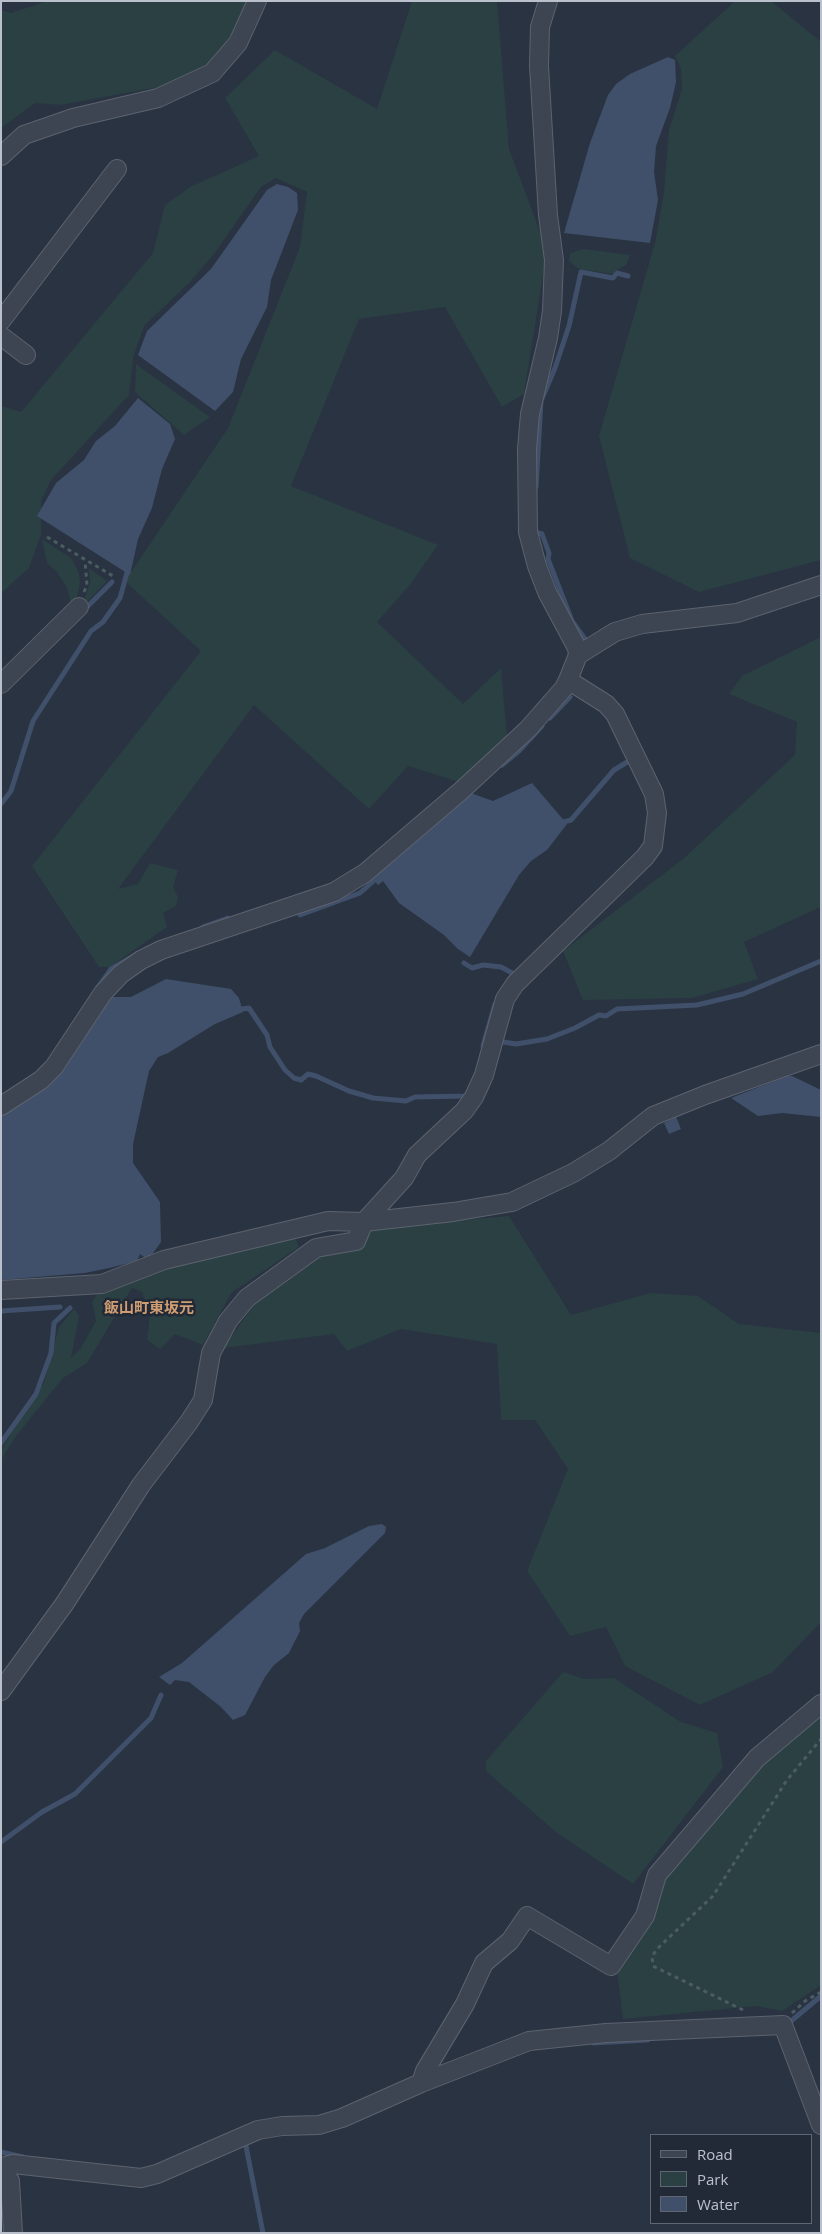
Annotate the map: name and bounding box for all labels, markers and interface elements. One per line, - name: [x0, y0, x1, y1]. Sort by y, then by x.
- district label: 飯山町東坂元: [104, 1300, 194, 1318]
- legend: [650, 2134, 812, 2224]
- text: Road: [697, 2144, 733, 2164]
- text: Park: [697, 2169, 728, 2189]
- text: Water: [697, 2194, 739, 2214]

